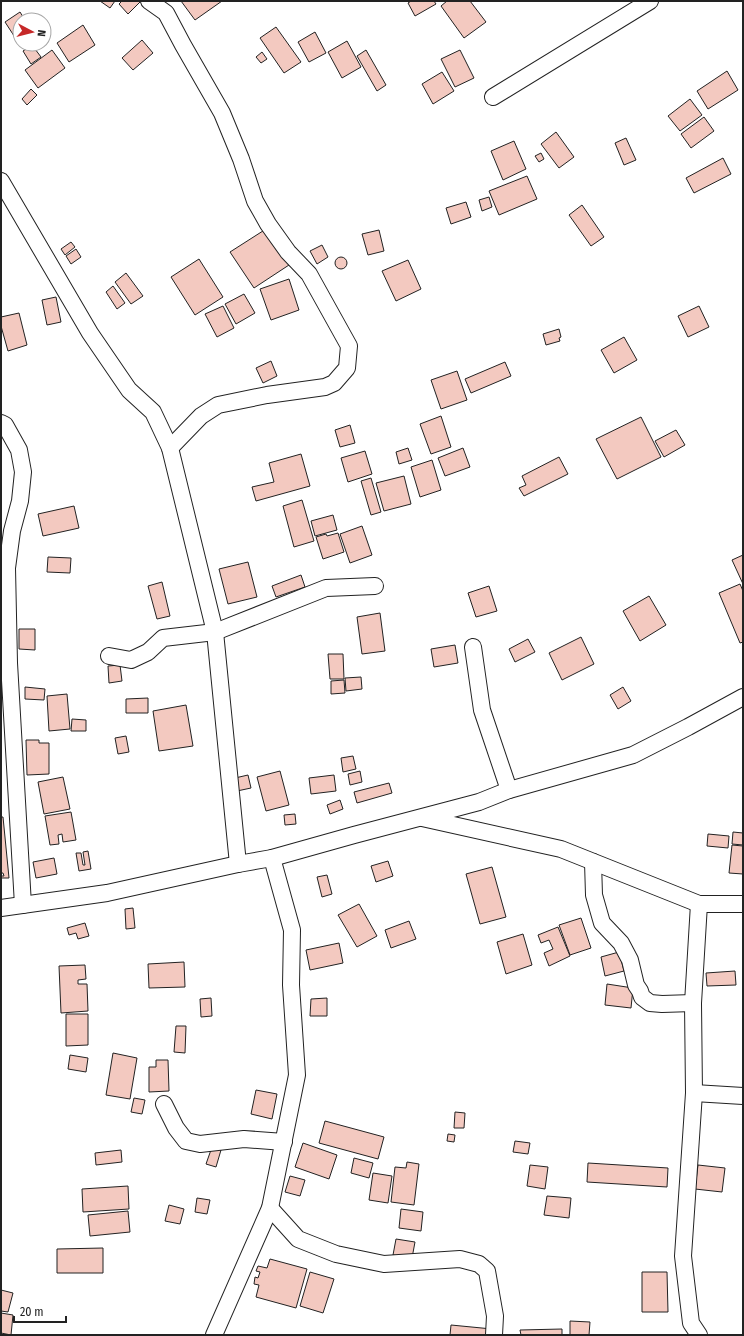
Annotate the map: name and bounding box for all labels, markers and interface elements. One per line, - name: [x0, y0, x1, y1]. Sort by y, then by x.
- north arrow: [12, 12, 52, 52]
- text: N: [35, 29, 48, 37]
- scale bar: [14, 1298, 66, 1324]
- text: 20 m: [20, 1305, 44, 1319]

